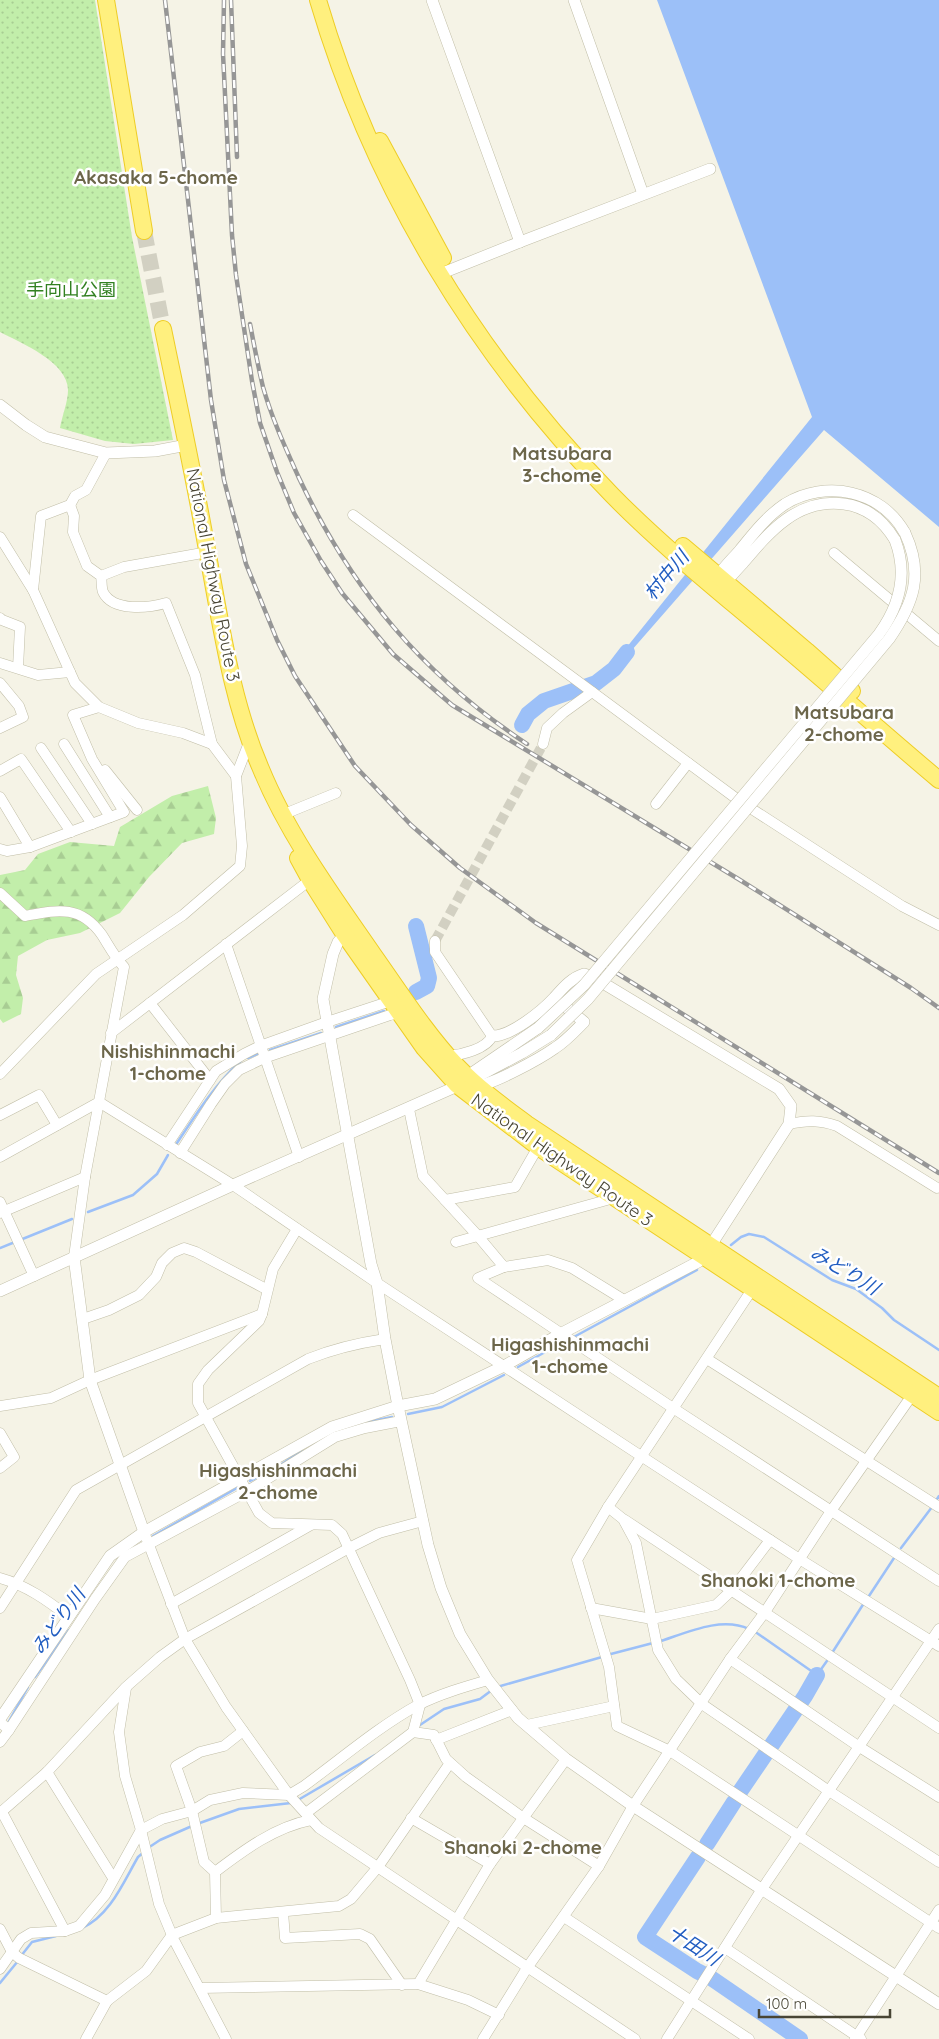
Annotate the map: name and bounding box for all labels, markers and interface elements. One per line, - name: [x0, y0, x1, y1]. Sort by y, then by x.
- district label: Akasaka 5-chome: [74, 165, 238, 189]
- park label: 手向山公園: [26, 278, 116, 301]
- district label: Matsubara 3-chome: [512, 441, 612, 487]
- street label: National Highway Route 3: [182, 466, 245, 683]
- water label: 村中川: [638, 544, 695, 605]
- district label: Matsubara 2-chome: [794, 700, 894, 746]
- district label: Nishishinmachi 1-chome: [101, 1039, 235, 1085]
- street label: National Highway Route 3: [467, 1088, 658, 1231]
- water label: みどり川: [806, 1240, 885, 1301]
- district label: Higashishinmachi 1-chome: [491, 1332, 649, 1378]
- district label: Higashishinmachi 2-chome: [199, 1458, 357, 1504]
- district label: Shanoki 1-chome: [701, 1568, 855, 1592]
- water label: みどり川: [26, 1582, 91, 1659]
- district label: Shanoki 2-chome: [444, 1835, 602, 1859]
- water label: 十田川: [664, 1919, 726, 1972]
- scale bar: [759, 1986, 890, 2018]
- text: 100 m: [766, 1994, 807, 2013]

